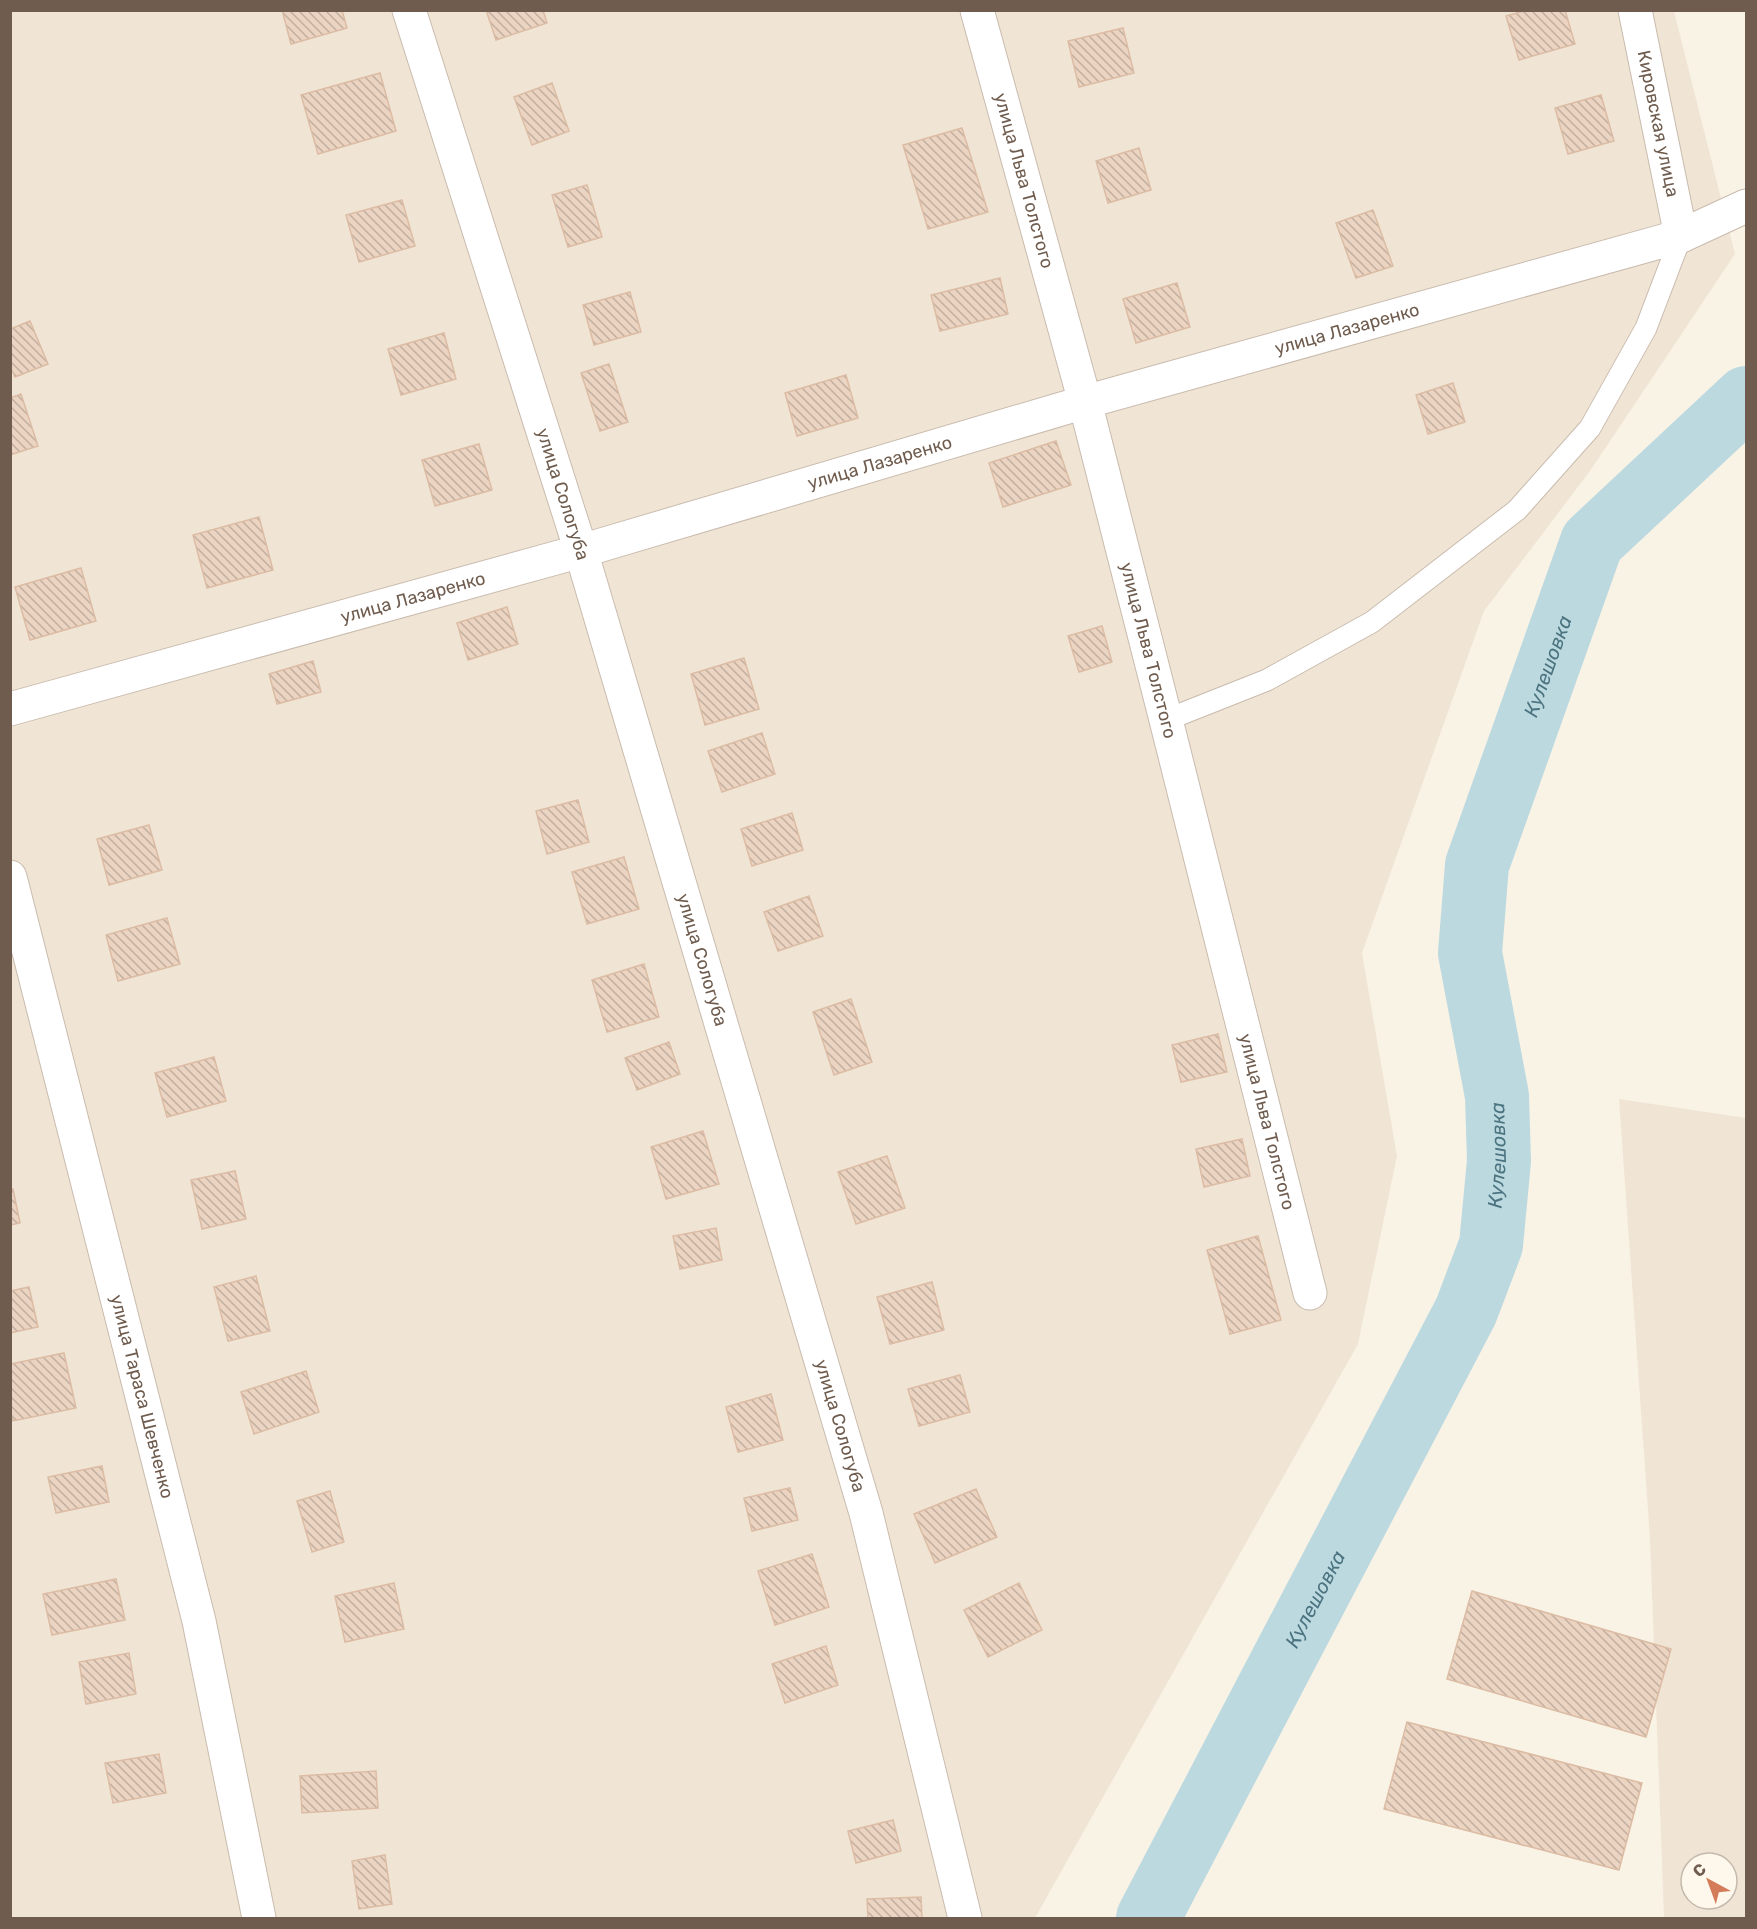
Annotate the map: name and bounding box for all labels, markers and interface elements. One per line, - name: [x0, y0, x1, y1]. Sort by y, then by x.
- street label: Кировская улица: [1632, 48, 1684, 199]
- street label: улица Льва Толстого: [989, 91, 1059, 271]
- street label: улица Лазаренко: [1272, 298, 1422, 360]
- street label: улица Сологуба: [532, 425, 594, 563]
- street label: улица Лазаренко: [805, 431, 955, 494]
- street label: улица Льва Толстого: [1115, 560, 1181, 741]
- street label: улица Лазаренко: [338, 567, 488, 628]
- water label: Кулешовка: [1519, 612, 1577, 720]
- street label: улица Сологуба: [672, 891, 732, 1029]
- street label: улица Льва Толстого: [1234, 1031, 1300, 1212]
- water label: Кулешовка: [1483, 1102, 1511, 1209]
- street label: улица Тараса Шевченко: [106, 1292, 178, 1501]
- street label: улица Сологуба: [810, 1357, 870, 1495]
- water label: Кулешовка: [1280, 1546, 1350, 1652]
- north arrow: [1679, 1851, 1739, 1911]
- text: С: [1689, 1859, 1710, 1881]

